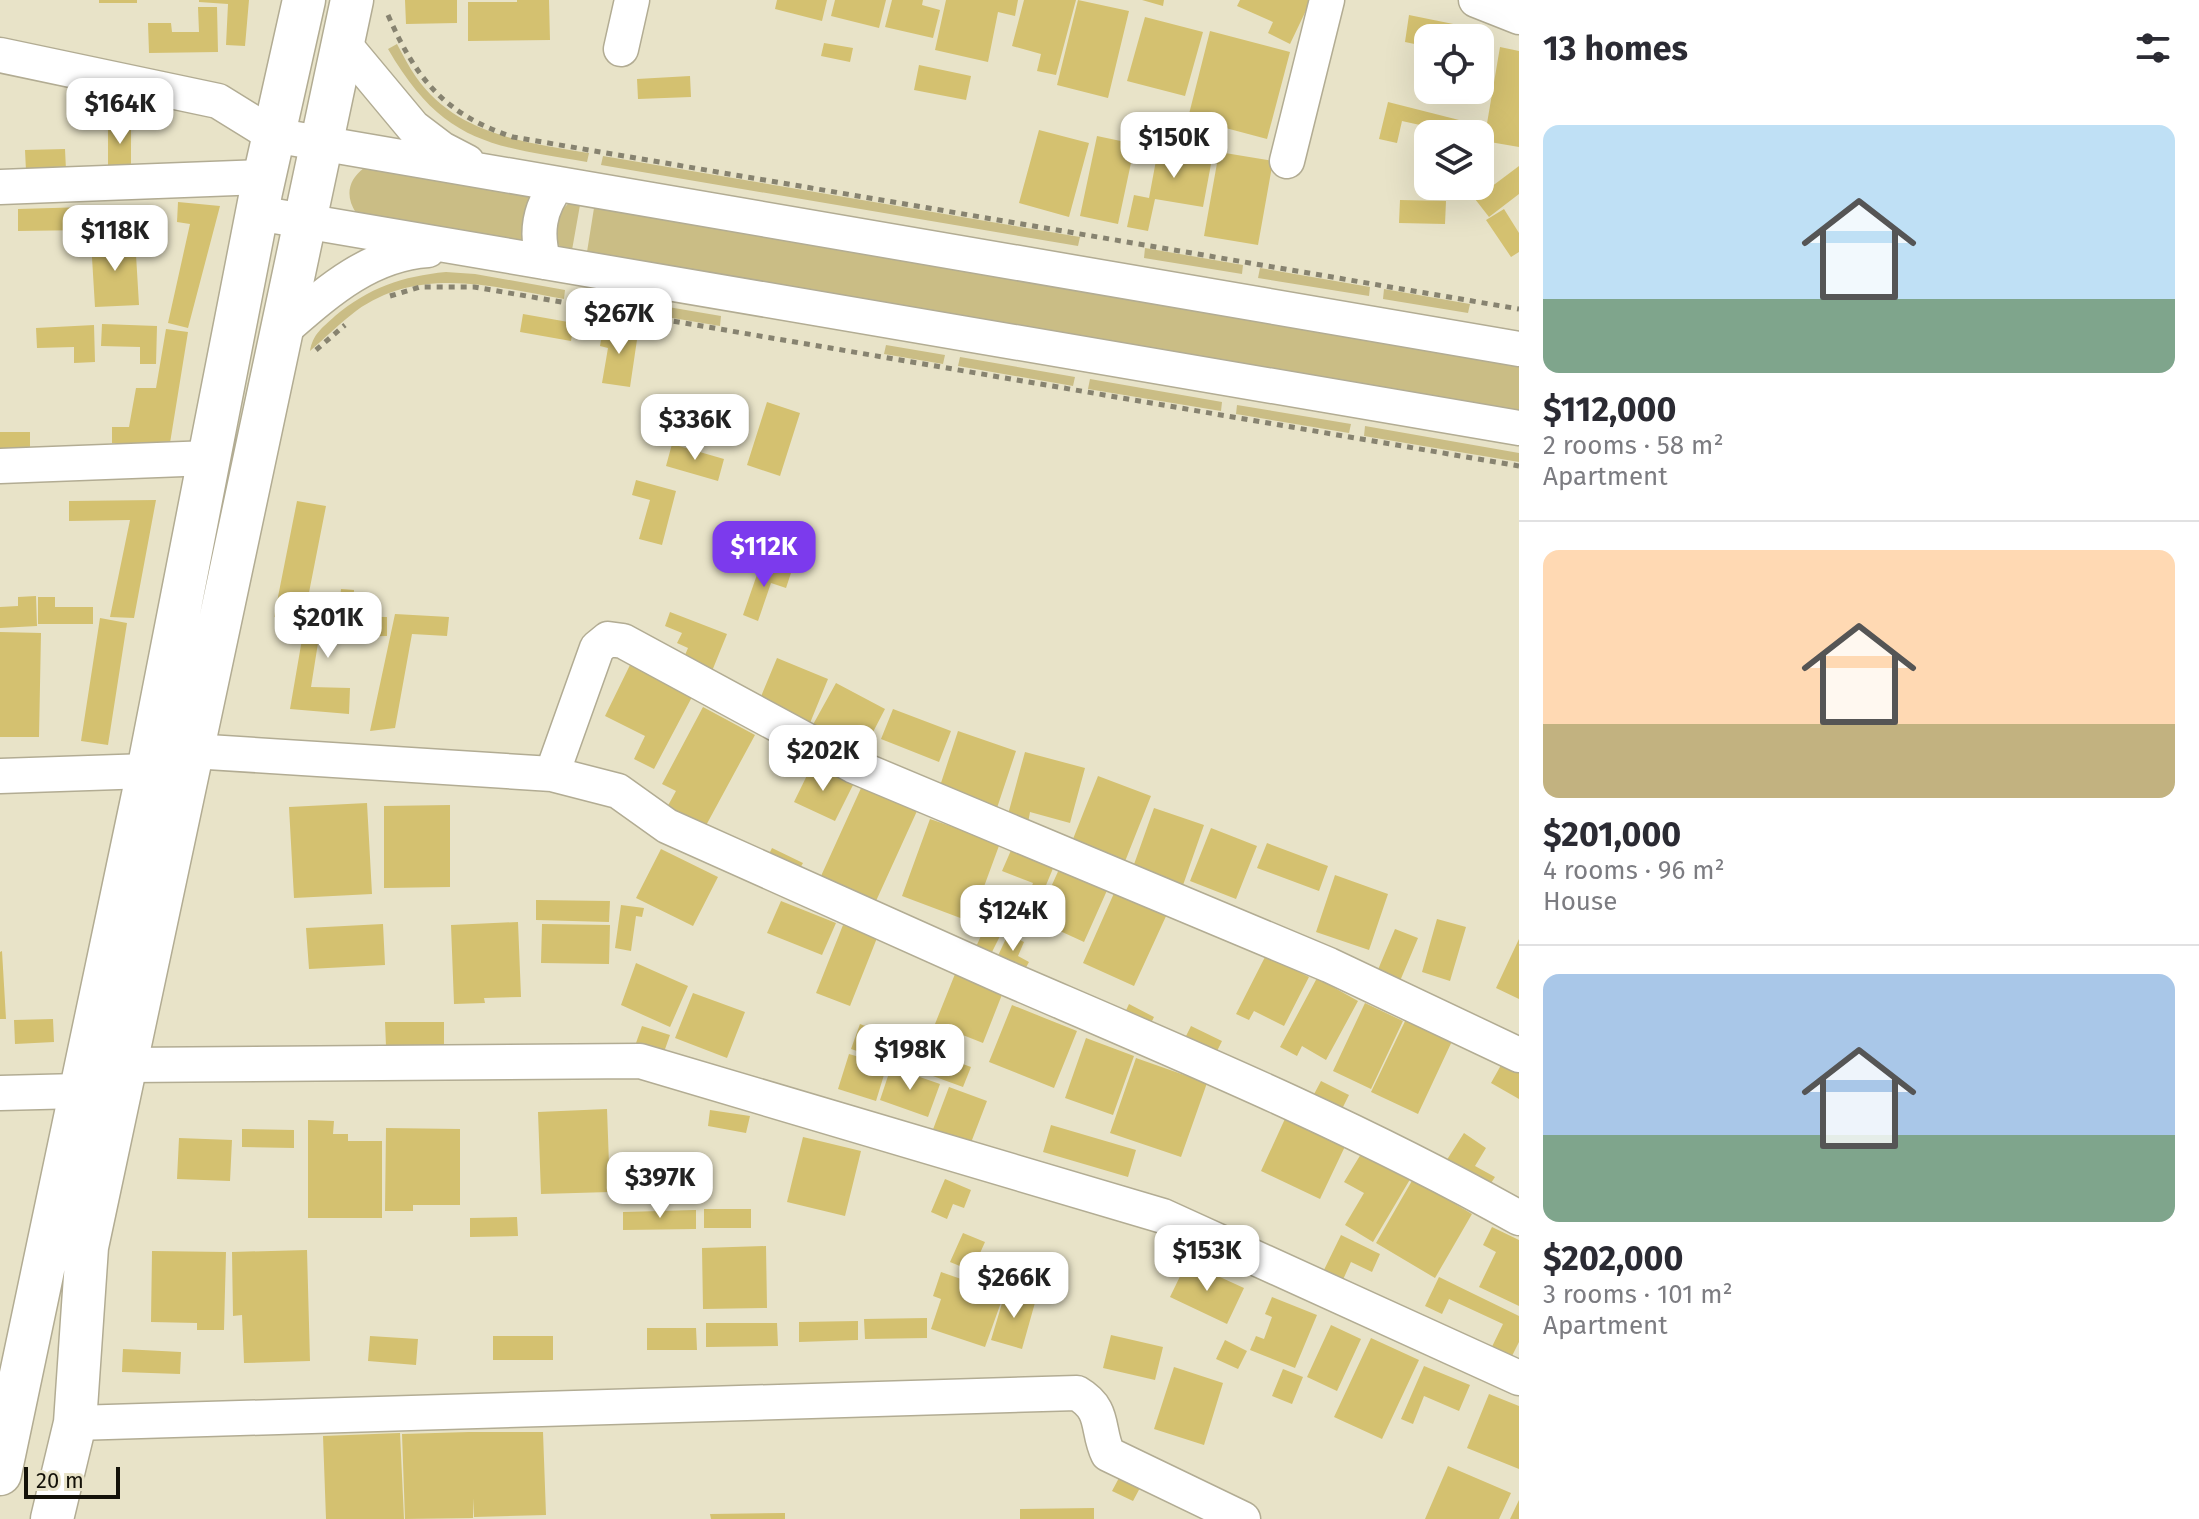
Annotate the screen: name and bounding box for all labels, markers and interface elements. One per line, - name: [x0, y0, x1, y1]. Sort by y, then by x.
- map controls: [1414, 24, 1494, 200]
- button: locate: [1414, 24, 1494, 104]
- icon: filters: [2131, 26, 2175, 70]
- text: 13 homes: [1543, 28, 1688, 69]
- pin: $164K: [64, 78, 176, 146]
- text: $164K: [84, 88, 156, 119]
- pin: $150K: [1118, 112, 1230, 180]
- button: layers: [1414, 120, 1494, 200]
- text: $150K: [1138, 122, 1210, 153]
- icon: home: [1787, 177, 1931, 321]
- pin: $118K: [59, 205, 171, 273]
- text: $118K: [81, 215, 149, 246]
- pin: $267K: [563, 288, 675, 356]
- text: $267K: [584, 298, 654, 329]
- text: $112,000: [1543, 389, 1676, 430]
- pin: $336K: [639, 394, 751, 462]
- text: $336K: [659, 404, 731, 435]
- text: 2 rooms · 58 m²: [1543, 430, 1724, 461]
- text: Apartment: [1543, 461, 1668, 492]
- pin: $112K: [708, 521, 820, 589]
- text: $112K: [731, 531, 797, 562]
- pin: $201K: [272, 592, 384, 660]
- text: $201K: [293, 602, 363, 633]
- icon: home: [1787, 602, 1931, 746]
- pin: $202K: [767, 725, 879, 793]
- text: $202K: [787, 735, 859, 766]
- text: $201,000: [1543, 814, 1681, 855]
- text: 4 rooms · 96 m²: [1543, 855, 1725, 886]
- pin: $124K: [957, 885, 1069, 953]
- text: House: [1543, 886, 1617, 917]
- text: $124K: [978, 895, 1048, 926]
- pin: $198K: [854, 1024, 966, 1092]
- icon: home: [1787, 1026, 1931, 1170]
- text: $198K: [874, 1034, 946, 1065]
- pin: $397K: [604, 1152, 716, 1220]
- text: $397K: [625, 1162, 695, 1193]
- pin: $153K: [1151, 1225, 1263, 1293]
- text: $153K: [1172, 1235, 1242, 1266]
- text: $202,000: [1543, 1238, 1683, 1279]
- pin: $266K: [958, 1252, 1070, 1320]
- text: $266K: [977, 1262, 1051, 1293]
- text: 3 rooms · 101 m²: [1543, 1279, 1733, 1310]
- text: Apartment: [1543, 1310, 1668, 1341]
- scale bar: [24, 1463, 120, 1499]
- text: 20 m: [36, 1467, 84, 1494]

